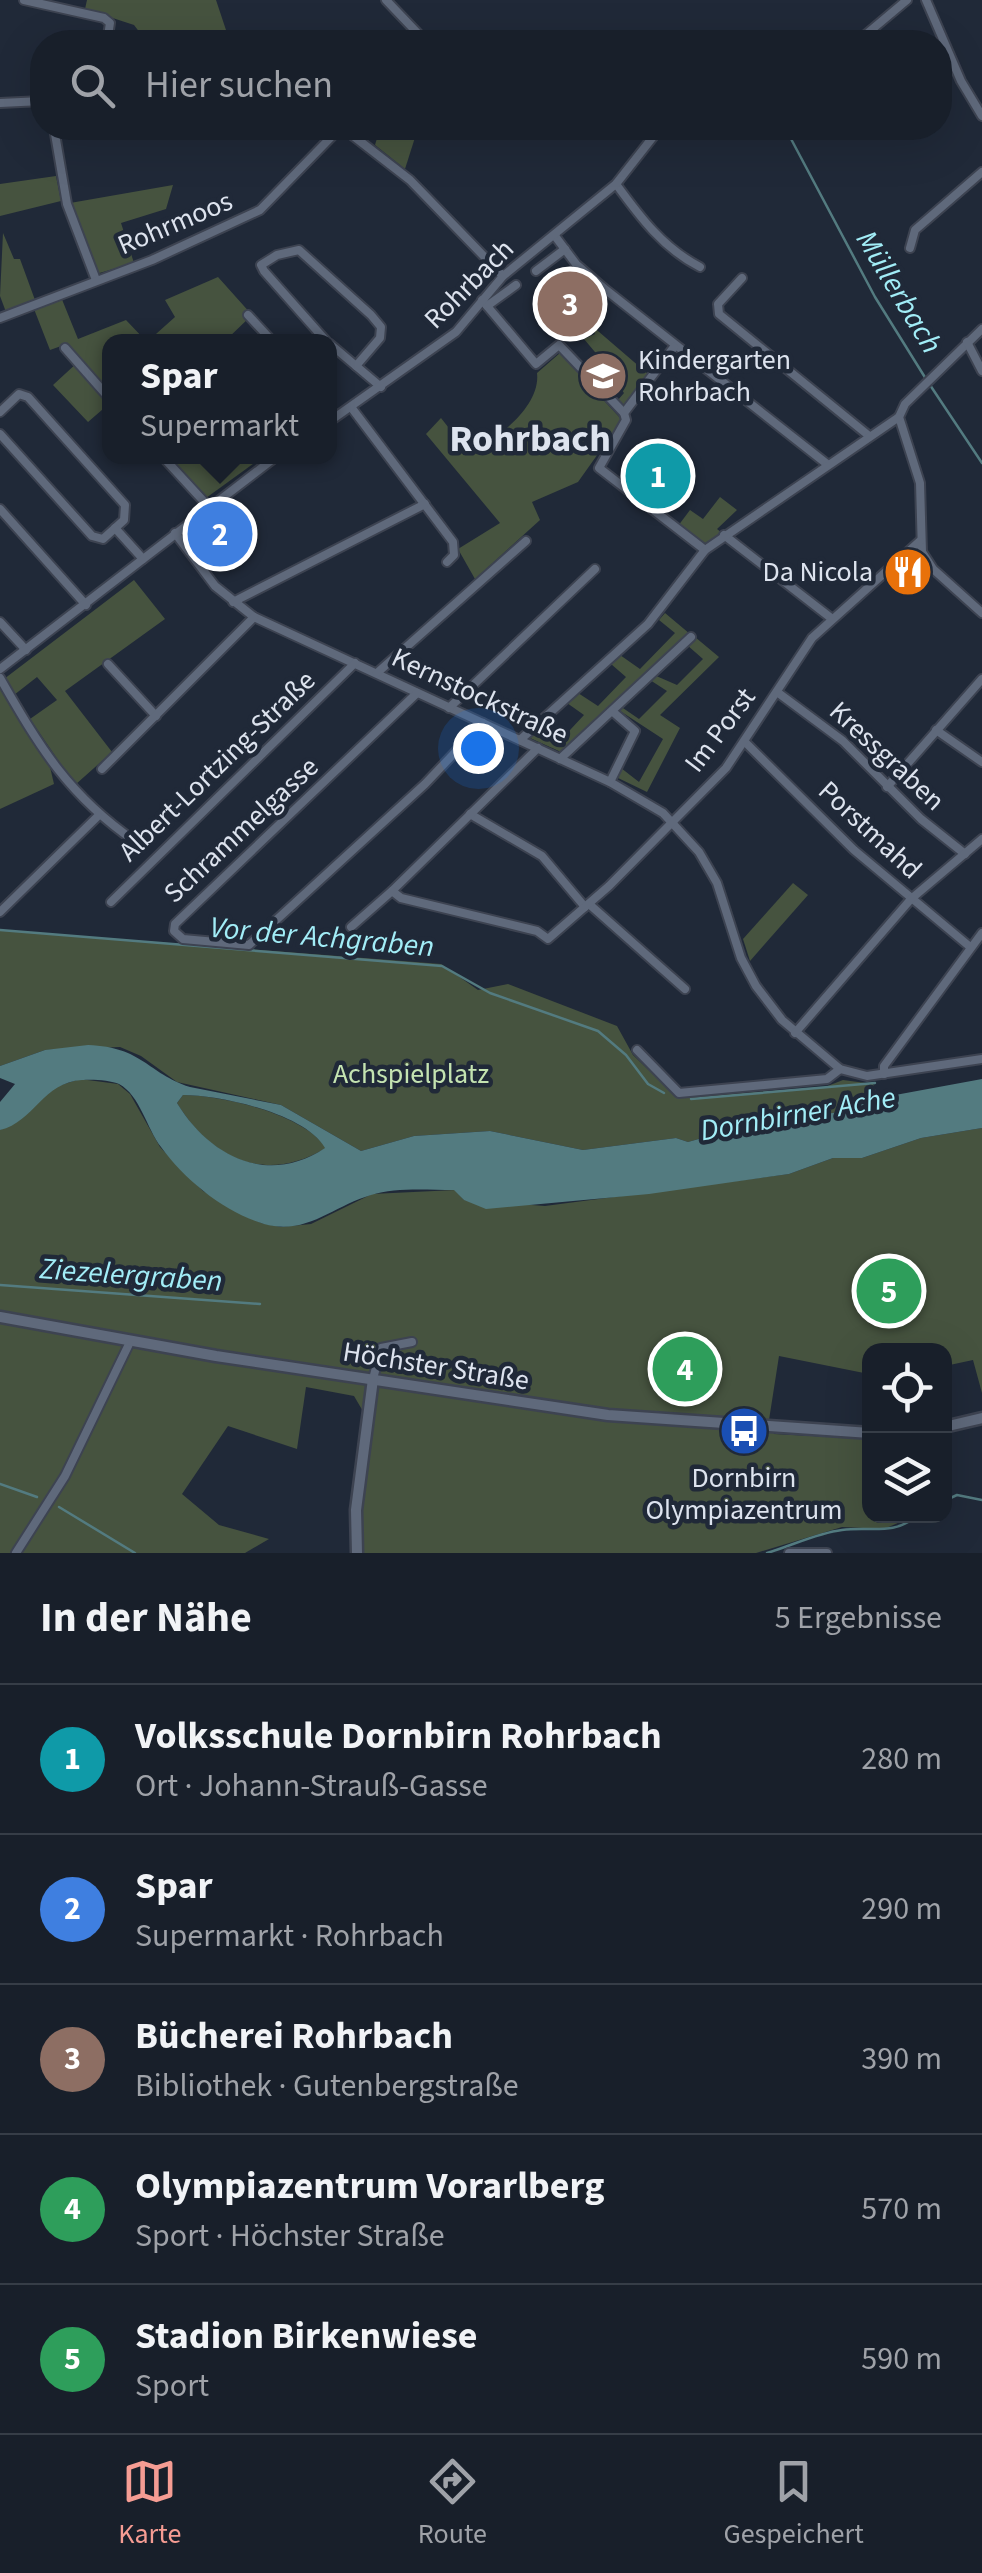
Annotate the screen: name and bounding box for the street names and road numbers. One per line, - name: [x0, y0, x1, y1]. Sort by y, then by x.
- street label: Rohrmoos: [111, 181, 239, 265]
- street label: Rohrbach: [415, 230, 523, 338]
- street label: Kernstockstraße: [385, 638, 575, 754]
- street label: Albert-Lortzing-Straße: [110, 661, 324, 871]
- street label: Im Porst: [675, 679, 765, 781]
- street label: Kressgraben: [820, 692, 954, 820]
- street label: Schrammelgasse: [155, 748, 327, 912]
- street label: Porstmahd: [809, 771, 931, 889]
- street label: Höchster Straße: [340, 1332, 532, 1400]

